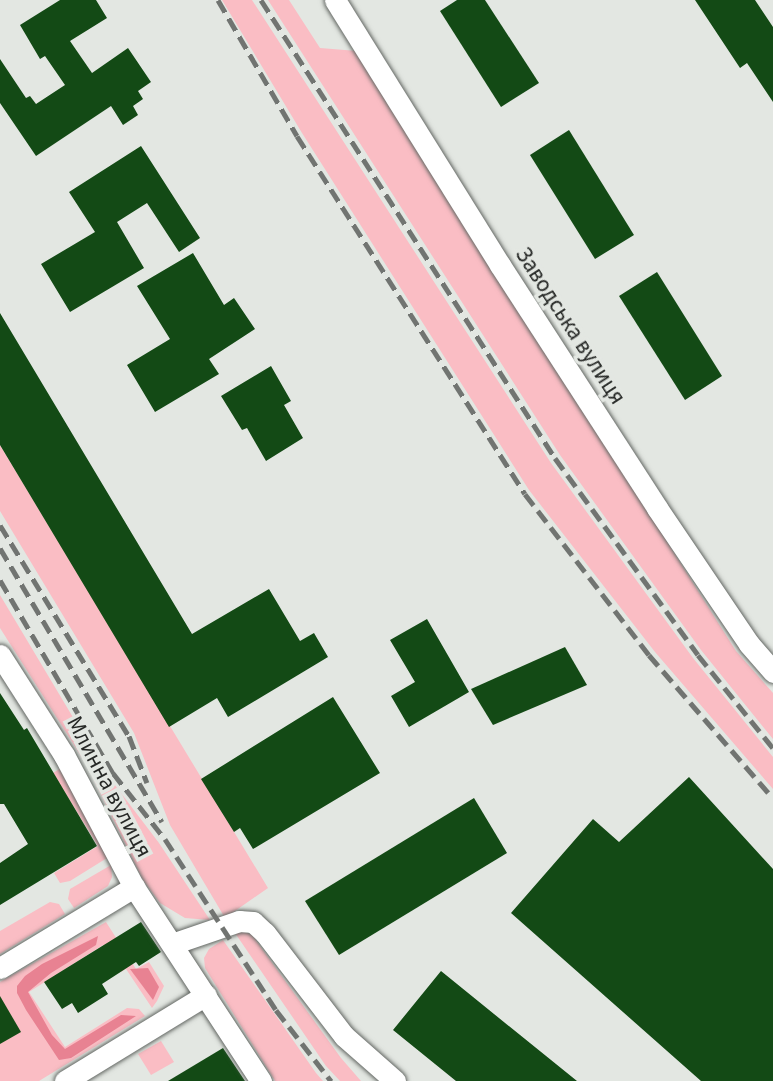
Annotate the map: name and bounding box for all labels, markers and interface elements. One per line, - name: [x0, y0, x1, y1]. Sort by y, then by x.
- street label: Заводська вулиця: [509, 242, 631, 410]
- street label: Млинна вулиця: [60, 712, 158, 862]

